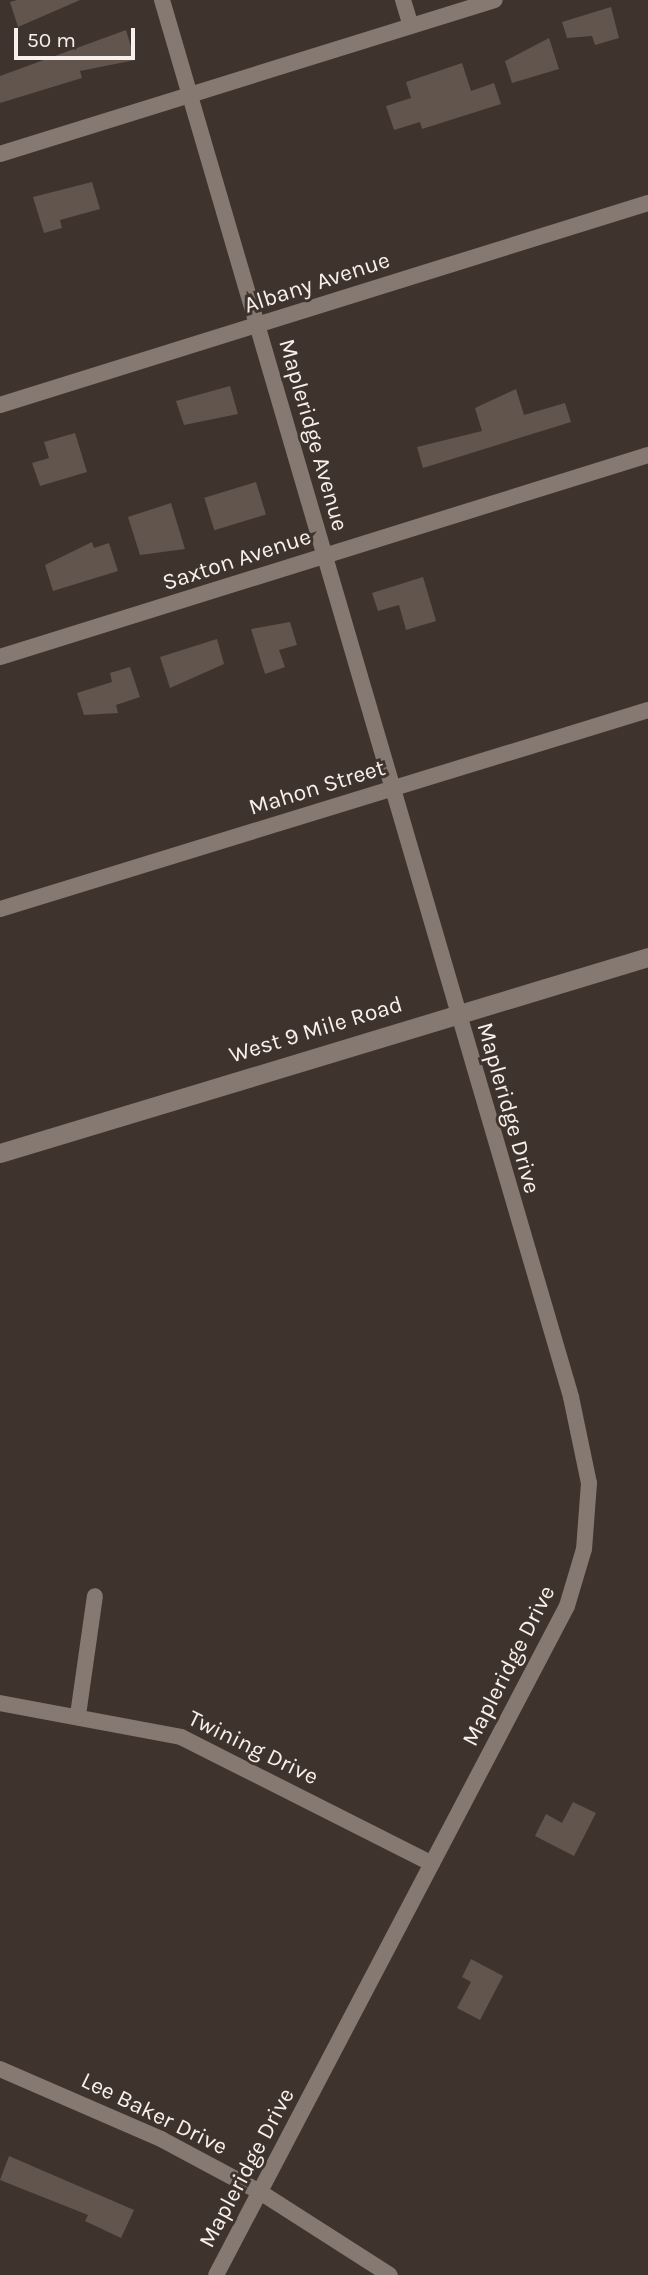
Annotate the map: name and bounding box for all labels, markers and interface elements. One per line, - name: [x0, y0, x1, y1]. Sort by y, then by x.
- scale bar: [18, 14, 138, 58]
- text: 50 m: [27, 28, 76, 52]
- street label: Albany Avenue: [241, 246, 393, 320]
- street label: Mapleridge Avenue: [272, 336, 354, 534]
- street label: Saxton Avenue: [159, 523, 315, 597]
- street label: Mahon Street: [246, 754, 388, 822]
- street label: West 9 Mile Road: [226, 991, 406, 1069]
- street label: Mapleridge Drive: [470, 1019, 546, 1197]
- street label: Mapleridge Drive: [457, 1581, 561, 1751]
- street label: Twining Drive: [183, 1705, 323, 1791]
- street label: Lee Baker Drive: [76, 2067, 232, 2161]
- street label: Mapleridge Drive: [193, 2084, 301, 2252]

